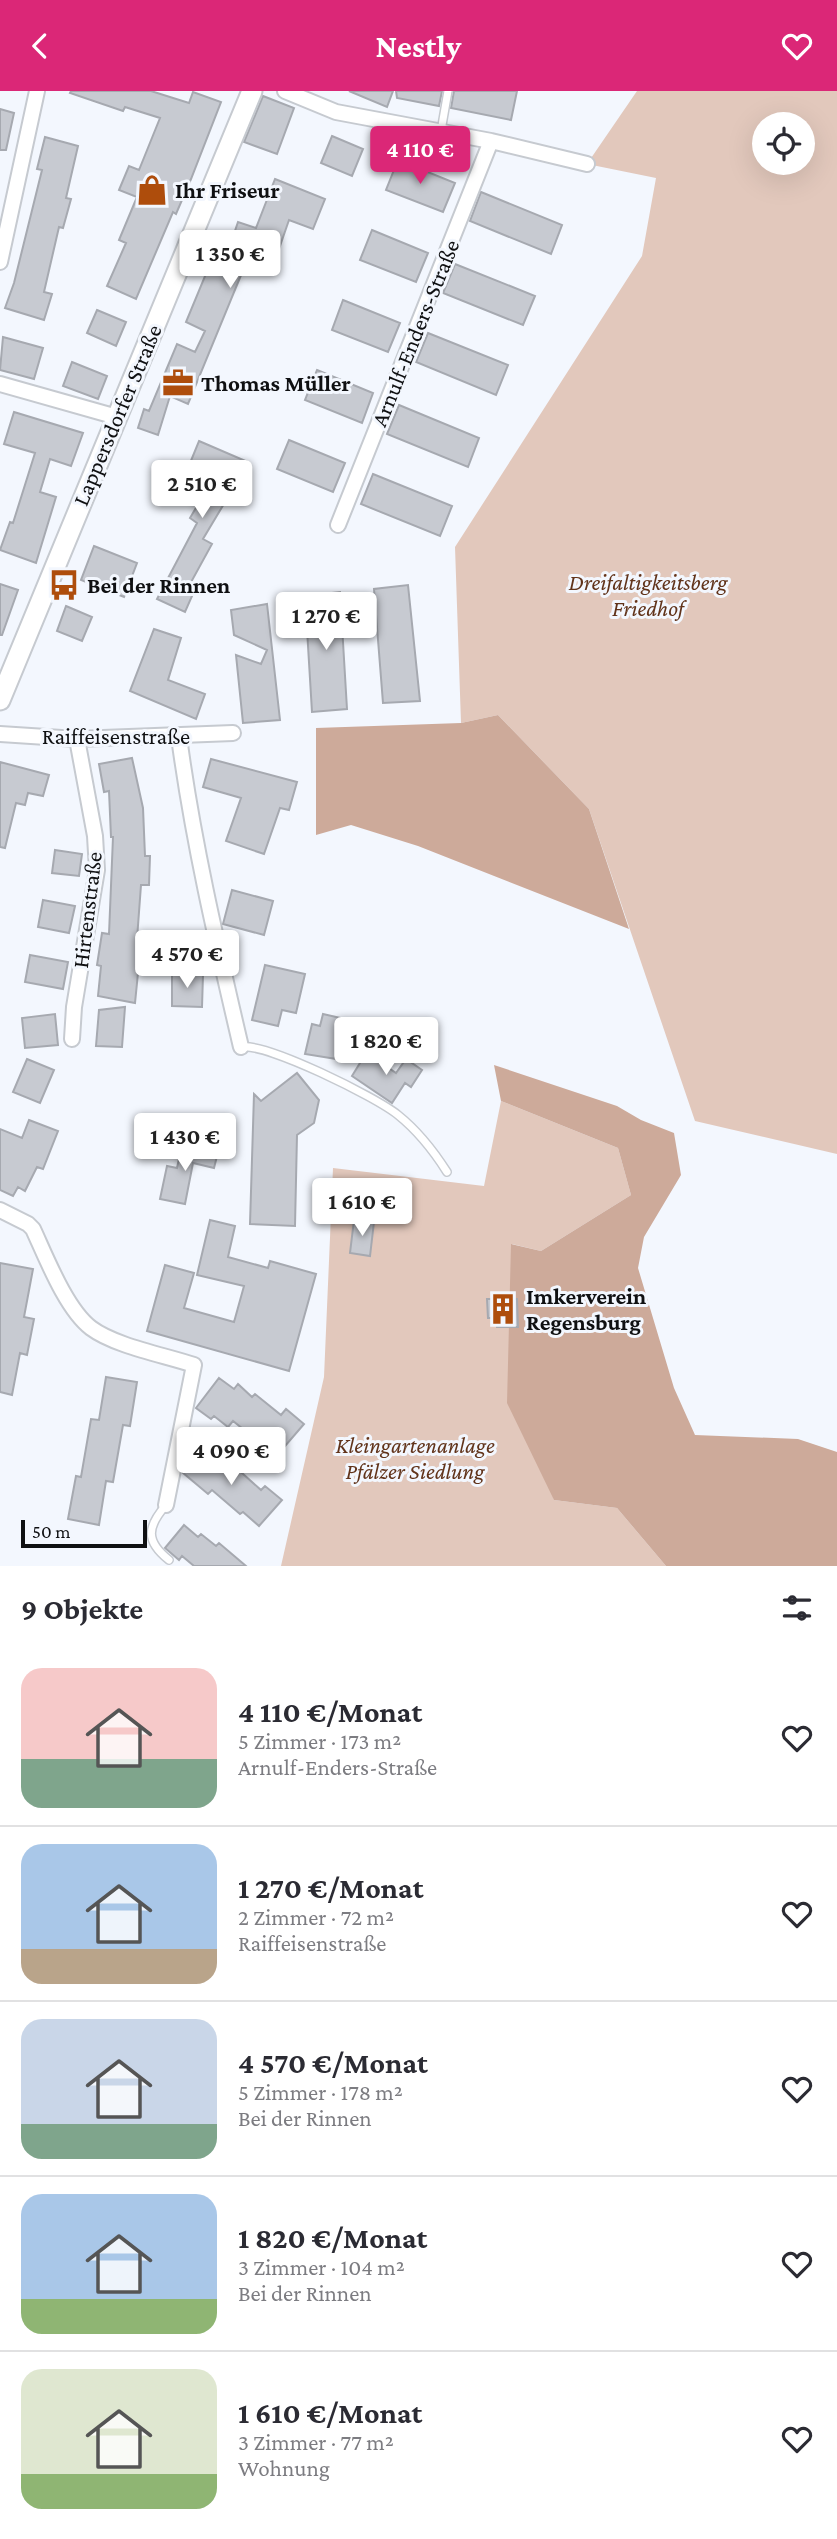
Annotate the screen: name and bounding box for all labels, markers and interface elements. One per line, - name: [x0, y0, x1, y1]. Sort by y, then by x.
- icon: back: [21, 27, 59, 65]
- icon: heart: [778, 27, 816, 65]
- text: Nestly: [376, 28, 461, 64]
- map controls: [752, 112, 815, 175]
- button: locate: [752, 112, 815, 175]
- pin: 4 110 €: [355, 127, 485, 186]
- text: 4 110 €: [386, 136, 454, 162]
- shop icon: Ihr Friseur: [135, 173, 169, 207]
- place label: Ihr Friseur: [175, 177, 280, 203]
- pin: 1 350 €: [165, 231, 295, 290]
- street label: Arnulf-Enders-Straße: [366, 236, 464, 430]
- text: 1 350 €: [195, 240, 265, 266]
- street label: Lappersdorfer Straße: [67, 321, 167, 509]
- office icon: Thomas Müller: [161, 366, 195, 400]
- place label: Thomas Müller: [201, 370, 351, 396]
- pin: 2 510 €: [137, 461, 267, 520]
- text: 2 510 €: [167, 470, 237, 496]
- bus stop icon: Bei der Rinnen: [47, 568, 81, 602]
- park label: Dreifaltigkeitsberg Friedhof: [569, 569, 728, 621]
- place label: Bei der Rinnen: [87, 572, 230, 598]
- pin: 1 270 €: [261, 593, 391, 652]
- text: 1 270 €: [292, 602, 360, 628]
- street label: Raiffeisenstraße: [42, 723, 190, 749]
- street label: Hirtenstraße: [67, 850, 107, 970]
- pin: 4 570 €: [122, 930, 252, 990]
- text: 4 570 €: [151, 940, 223, 966]
- pin: 1 820 €: [321, 1017, 451, 1077]
- text: 1 820 €: [350, 1027, 422, 1053]
- pin: 1 430 €: [120, 1114, 250, 1173]
- text: 1 430 €: [150, 1123, 220, 1149]
- pin: 1 610 €: [297, 1179, 427, 1238]
- text: 1 610 €: [328, 1188, 396, 1214]
- place label: Imkerverein Regensburg: [526, 1283, 646, 1335]
- building icon: Imkerverein Regensburg: [486, 1292, 520, 1326]
- pin: 4 090 €: [166, 1427, 296, 1487]
- park label: Kleingartenanlage Pfälzer Siedlung: [335, 1432, 495, 1484]
- text: 4 090 €: [193, 1437, 269, 1463]
- scale bar: [21, 1517, 147, 1549]
- text: 50 m: [32, 1521, 71, 1542]
- icon: filters: [778, 1589, 816, 1627]
- text: 9 Objekte: [21, 1592, 143, 1625]
- text: 4 110 €/Monat: [238, 1695, 422, 1728]
- icon: home: [77, 1696, 161, 1780]
- icon: heart: [778, 1719, 816, 1757]
- text: 5 Zimmer · 173 m²: [238, 1728, 401, 1754]
- text: Arnulf-Enders-Straße: [238, 1754, 437, 1780]
- text: 1 270 €/Monat: [238, 1871, 423, 1904]
- icon: home: [77, 1872, 161, 1956]
- icon: heart: [778, 1895, 816, 1933]
- text: 2 Zimmer · 72 m²: [238, 1904, 394, 1930]
- text: Raiffeisenstraße: [238, 1930, 386, 1956]
- text: 4 570 €/Monat: [238, 2046, 428, 2079]
- icon: home: [77, 2047, 161, 2131]
- icon: heart: [778, 2070, 816, 2108]
- text: 5 Zimmer · 178 m²: [238, 2079, 403, 2105]
- text: Bei der Rinnen: [238, 2105, 372, 2131]
- text: 1 820 €/Monat: [238, 2221, 427, 2254]
- icon: home: [77, 2222, 161, 2306]
- icon: heart: [778, 2245, 816, 2283]
- text: 3 Zimmer · 104 m²: [238, 2254, 405, 2280]
- text: Bei der Rinnen: [238, 2280, 372, 2306]
- text: 1 610 €/Monat: [238, 2396, 422, 2429]
- icon: home: [77, 2397, 161, 2481]
- icon: heart: [778, 2420, 816, 2458]
- text: 3 Zimmer · 77 m²: [238, 2429, 394, 2455]
- text: Wohnung: [238, 2455, 330, 2481]

